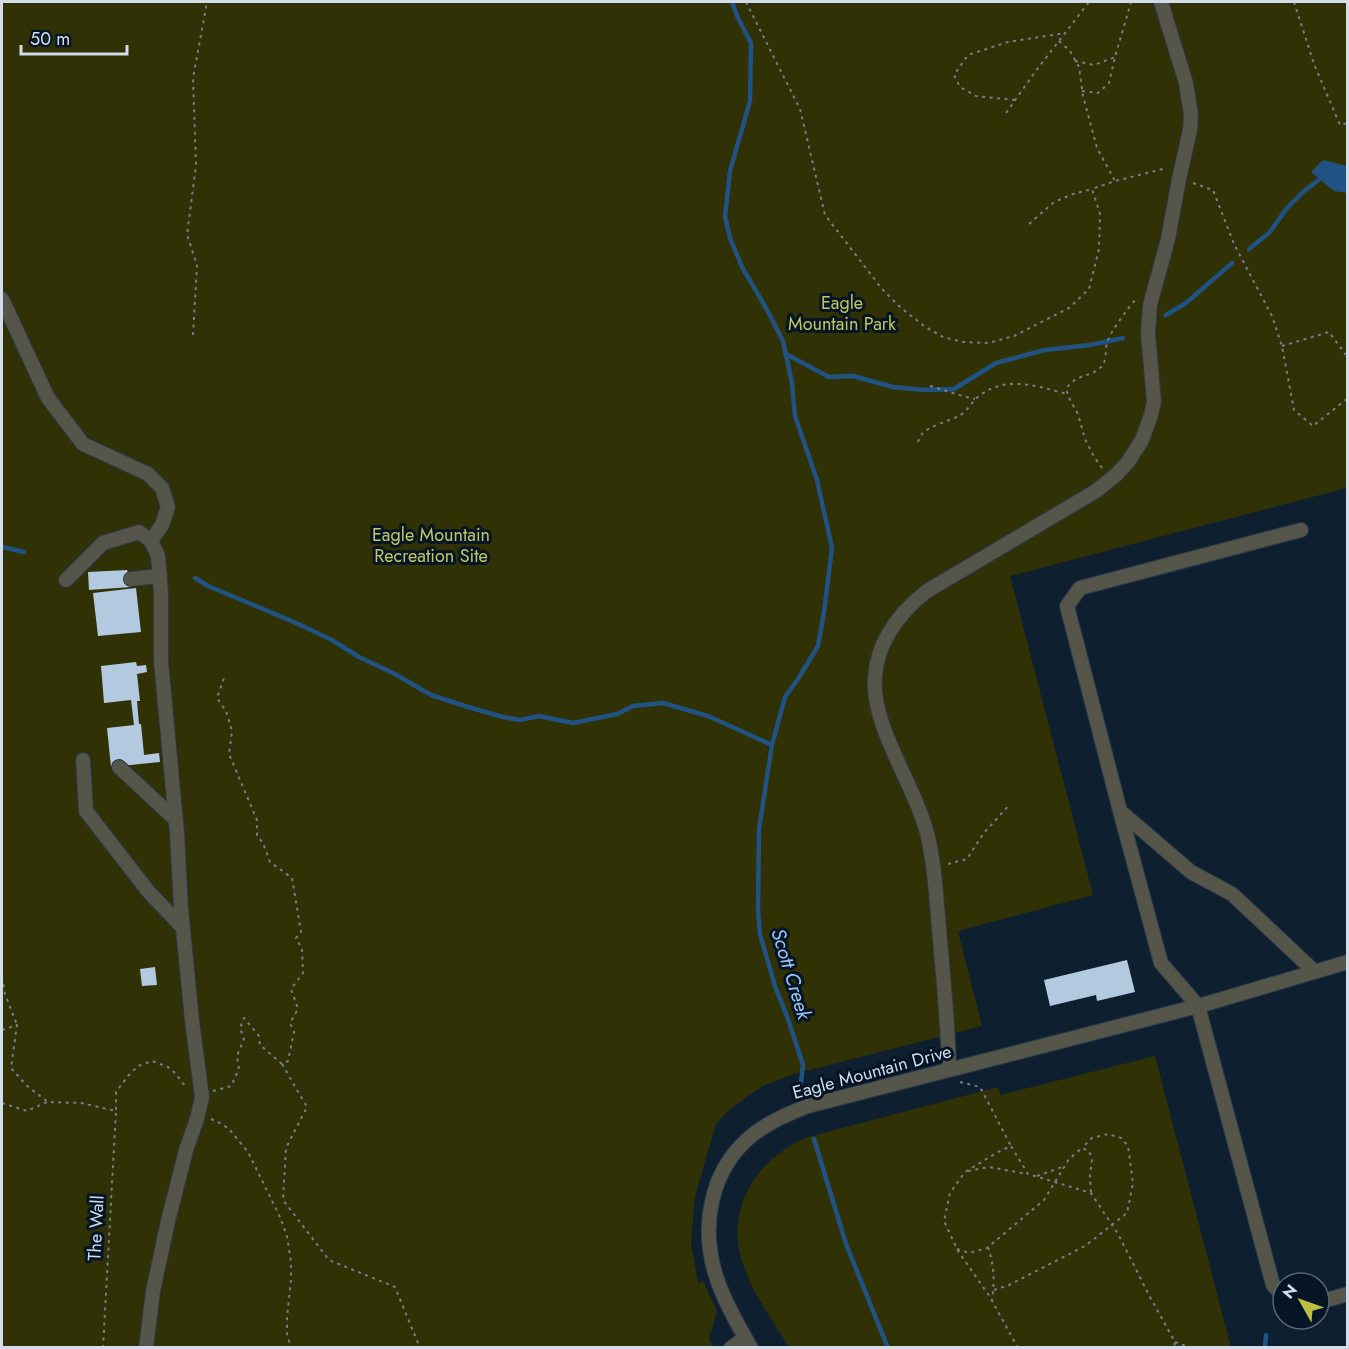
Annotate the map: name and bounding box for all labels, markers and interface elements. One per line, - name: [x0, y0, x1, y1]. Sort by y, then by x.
- scale bar: [21, 18, 128, 56]
- text: 50 m: [30, 26, 70, 52]
- park label: Eagle Mountain Park: [788, 290, 896, 337]
- park label: Eagle Mountain Recreation Site: [372, 522, 490, 569]
- water label: Scott Creek: [763, 925, 819, 1025]
- street label: Eagle Mountain Drive: [790, 1038, 954, 1106]
- street label: The Wall: [81, 1195, 111, 1261]
- north arrow: [1271, 1271, 1331, 1331]
- text: N: [1277, 1279, 1303, 1304]

